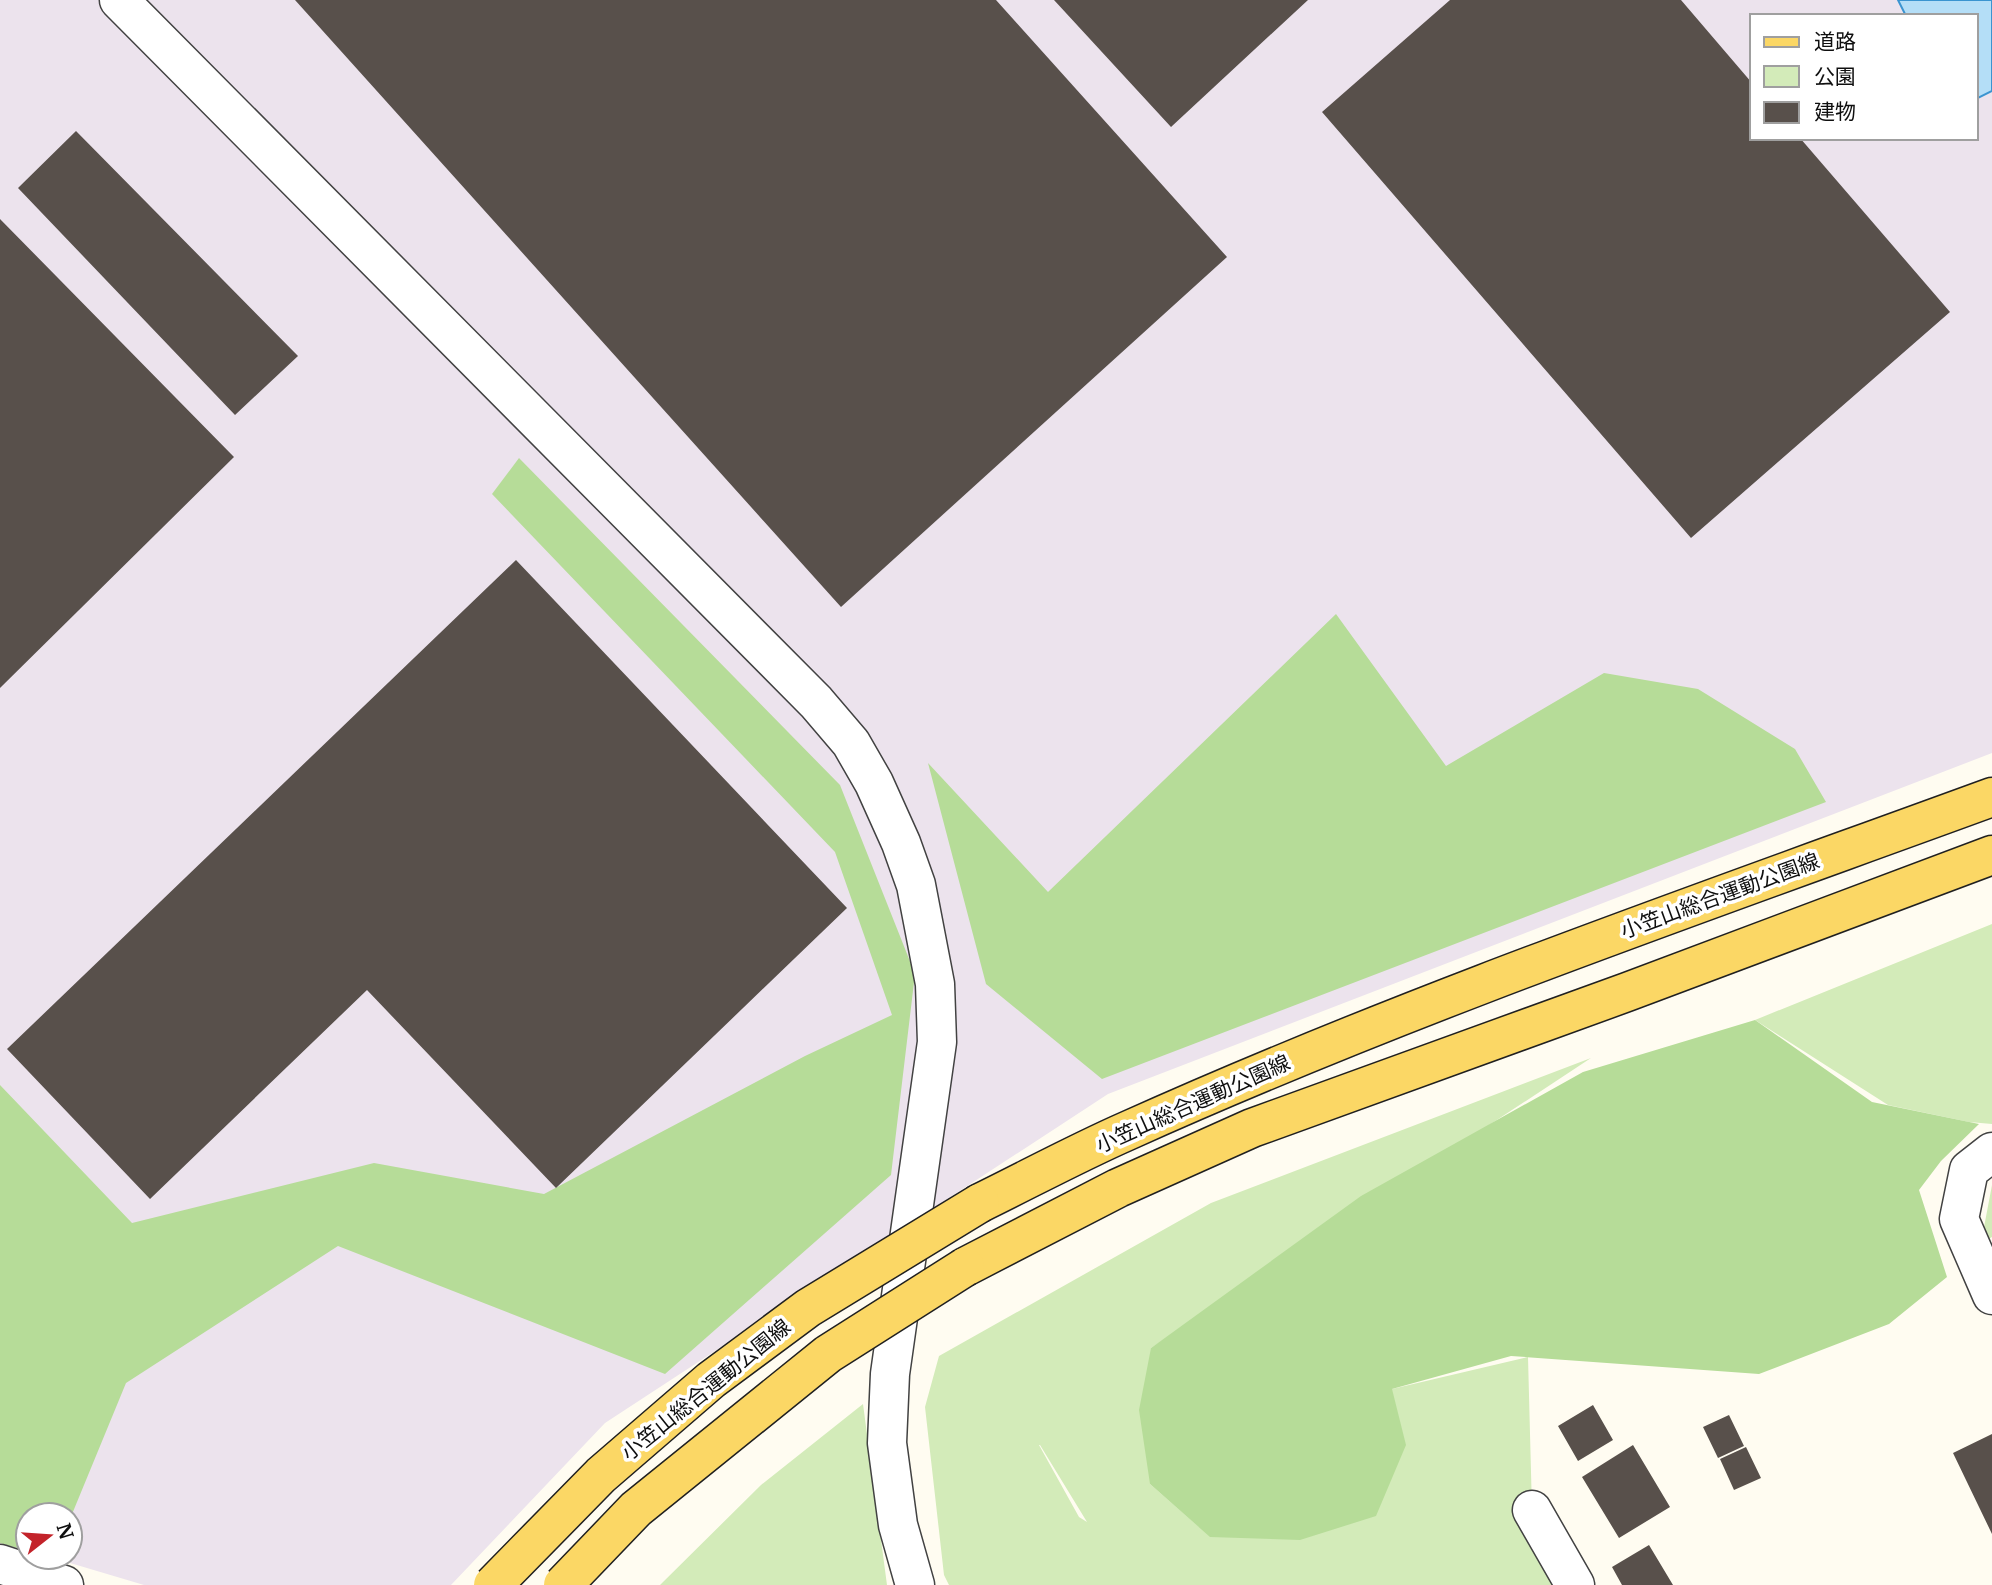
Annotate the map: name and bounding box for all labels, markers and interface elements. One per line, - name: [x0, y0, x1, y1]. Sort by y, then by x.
- legend: [1750, 14, 1978, 140]
- text: 道路: [1814, 28, 1856, 55]
- text: 公園: [1814, 63, 1856, 90]
- text: 建物: [1814, 98, 1856, 125]
- street label: 小笠山総合運動公園線: [1617, 847, 1823, 944]
- street label: 小笠山総合運動公園線: [1091, 1049, 1294, 1159]
- street label: 小笠山総合運動公園線: [616, 1313, 796, 1466]
- north arrow: [14, 1501, 84, 1571]
- text: N: [52, 1520, 79, 1542]

